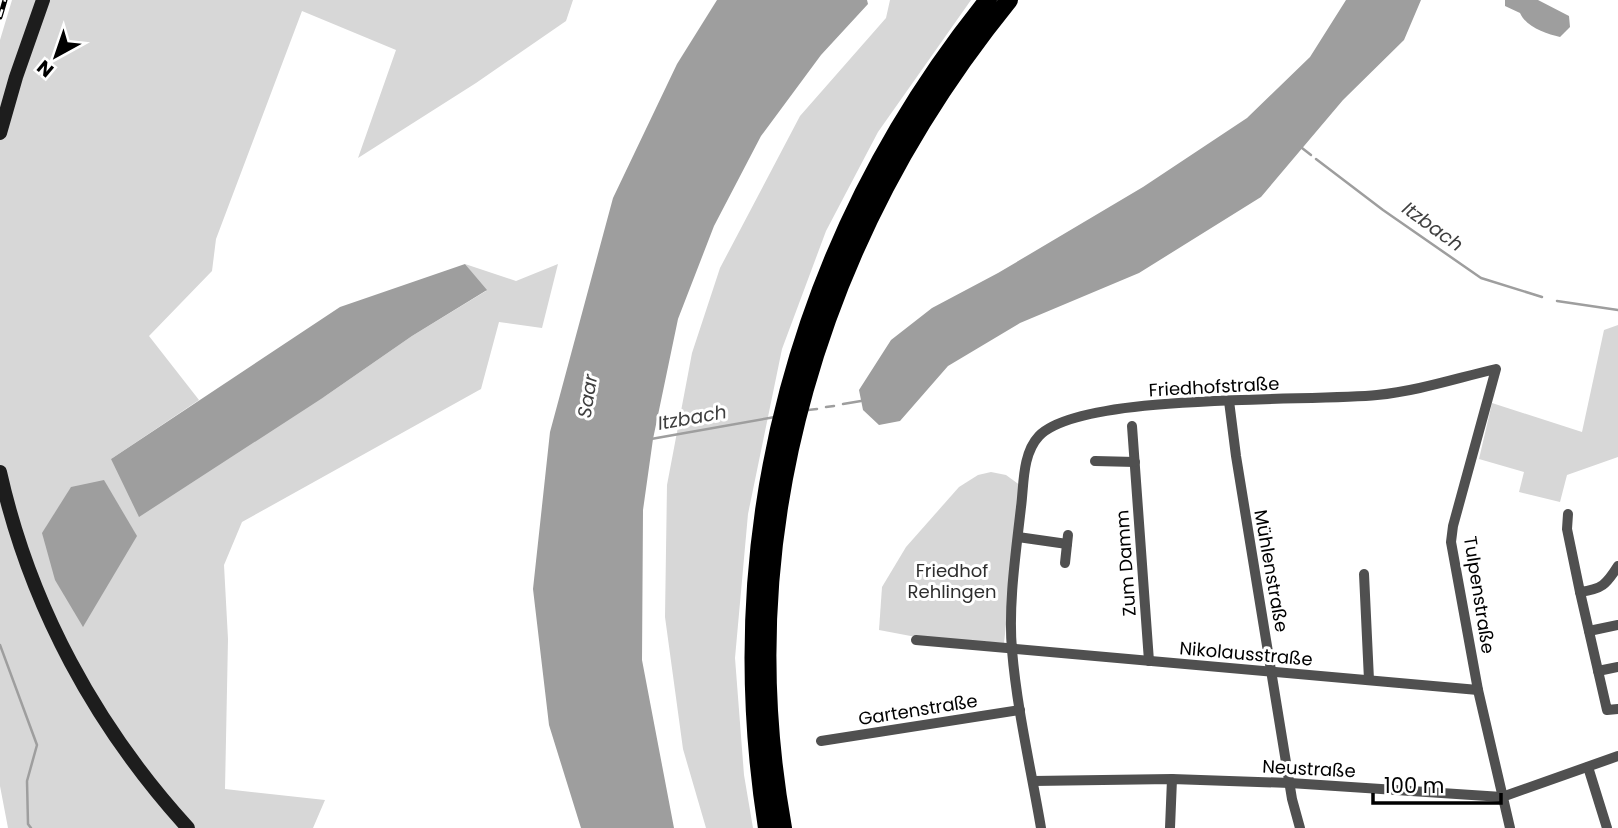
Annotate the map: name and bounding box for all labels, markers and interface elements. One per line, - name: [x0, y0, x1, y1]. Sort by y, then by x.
- north arrow: [21, 21, 91, 91]
- text: N: [31, 54, 60, 84]
- water label: Itzbach: [1397, 195, 1469, 258]
- water label: Saar: [571, 371, 604, 420]
- street label: Friedhofstraße: [1148, 371, 1280, 402]
- water label: Itzbach: [655, 398, 729, 437]
- street label: Mühlenstraße: [1248, 508, 1295, 634]
- street label: Zum Damm: [1109, 509, 1142, 617]
- street label: Tulpenstraße: [1458, 534, 1501, 656]
- park label: Friedhof Rehlingen: [908, 558, 996, 604]
- street label: Nikolausstraße: [1178, 635, 1314, 672]
- street label: Gartenstraße: [857, 688, 979, 731]
- street label: Neustraße: [1262, 754, 1356, 783]
- scale bar: [1373, 762, 1501, 806]
- text: 100 m: [1384, 771, 1444, 800]

